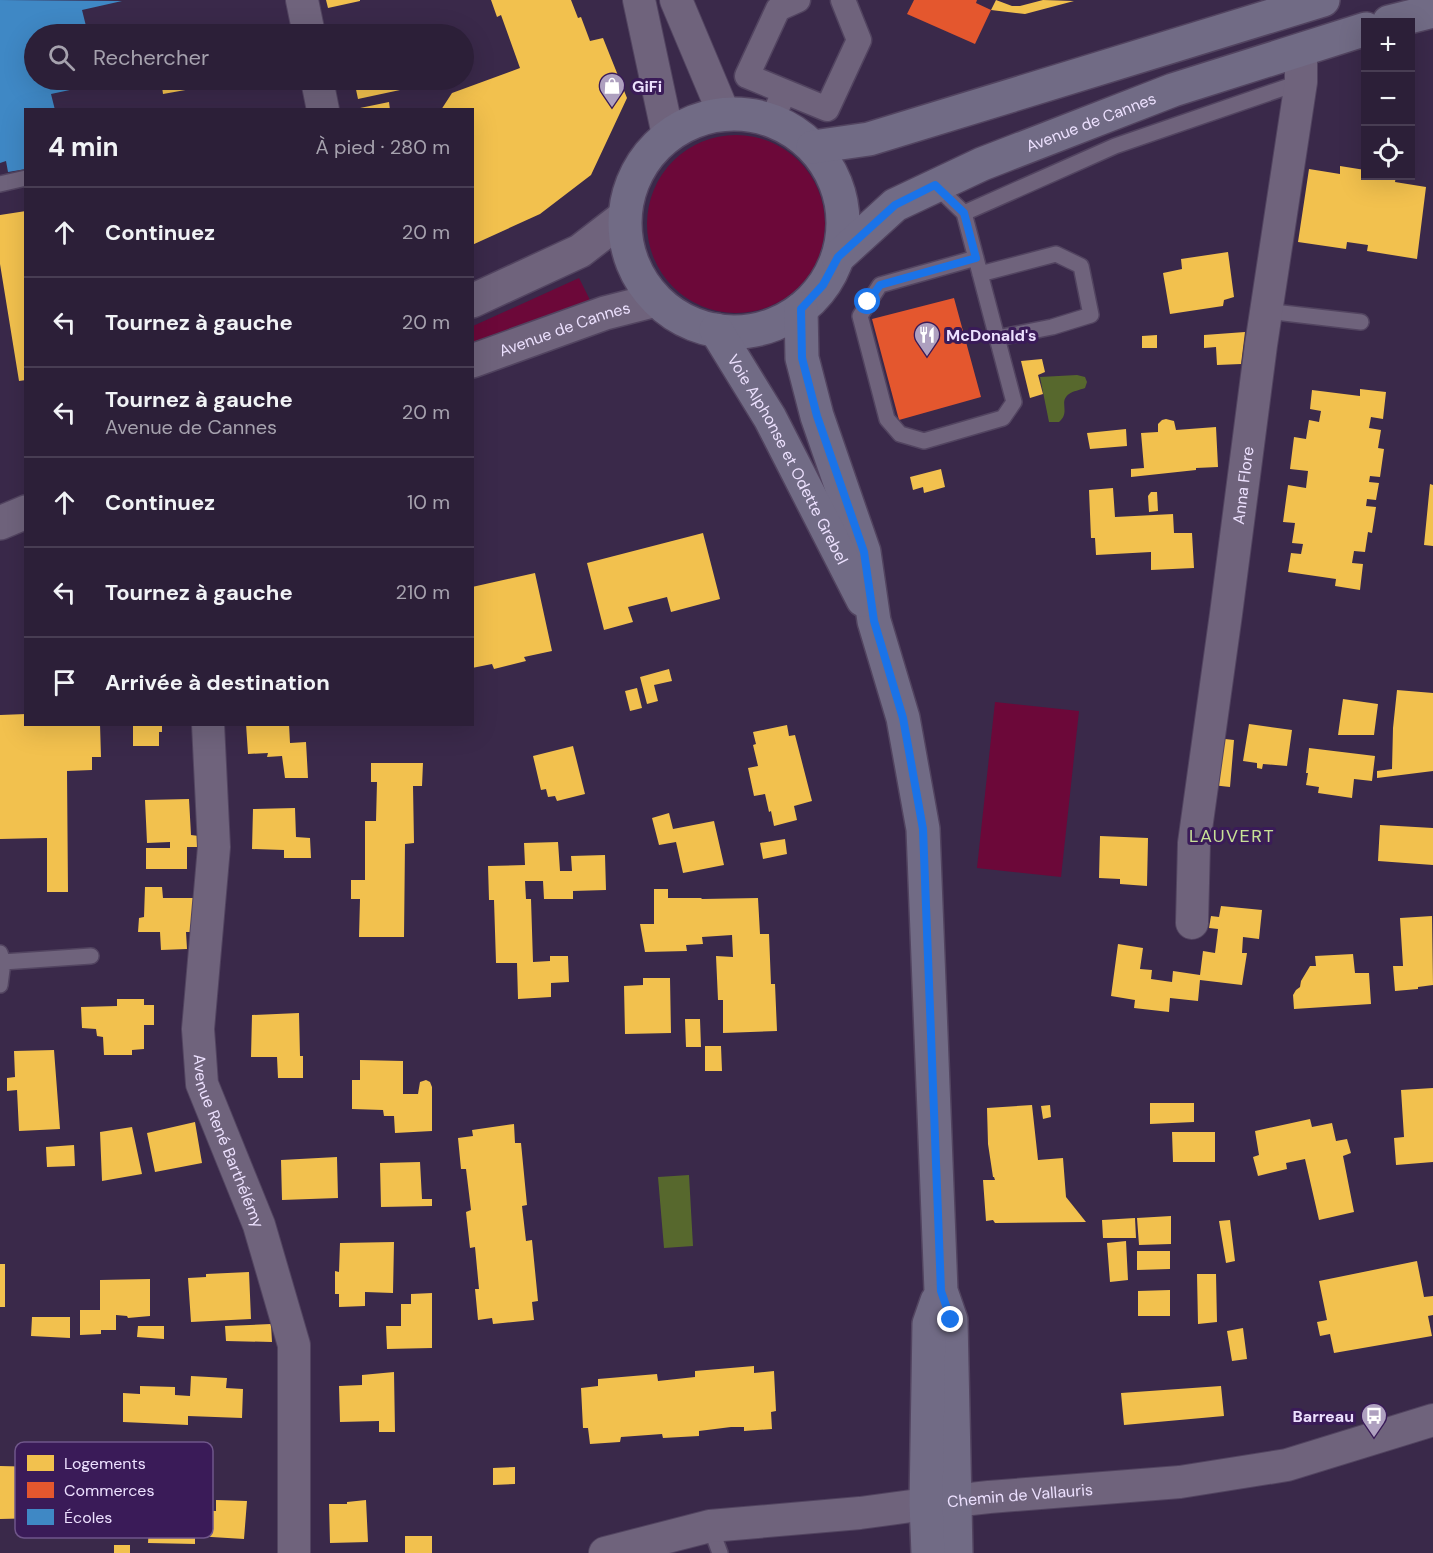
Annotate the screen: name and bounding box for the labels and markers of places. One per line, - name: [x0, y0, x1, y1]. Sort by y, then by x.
- shop icon: GiFi: [597, 71, 627, 109]
- place label: GiFi: [632, 76, 662, 97]
- restaurant icon: McDonald's: [912, 320, 942, 358]
- place label: McDonald's: [946, 325, 1037, 346]
- bus stop icon: Barreau: [1359, 1401, 1389, 1439]
- place label: Barreau: [1293, 1406, 1354, 1427]

